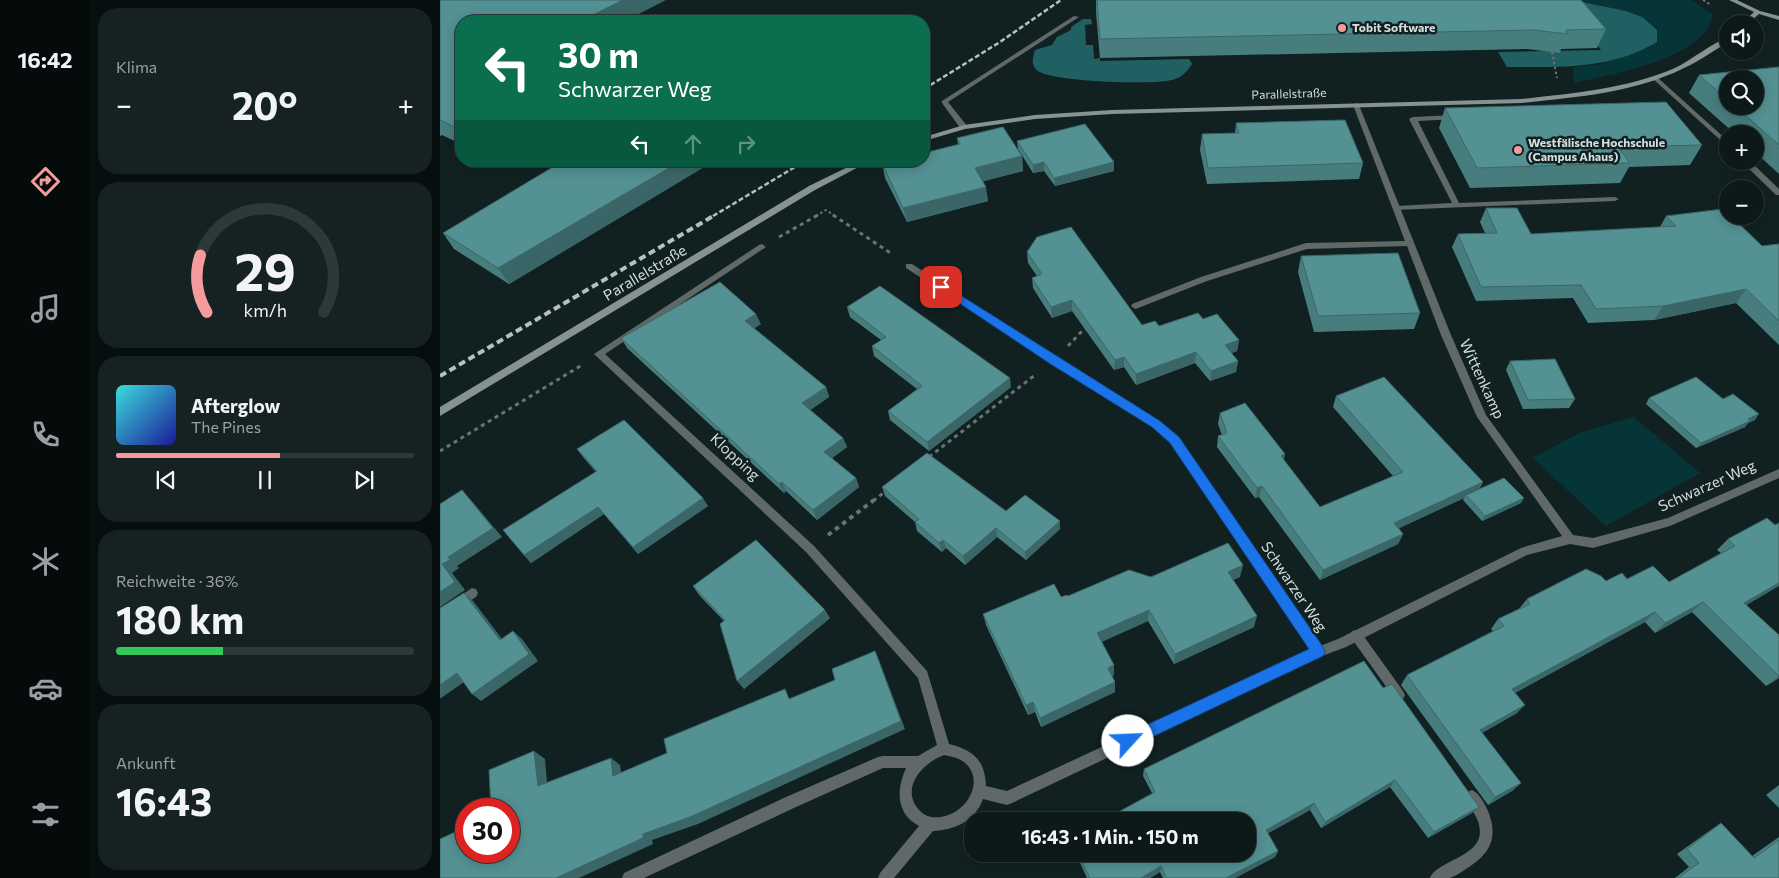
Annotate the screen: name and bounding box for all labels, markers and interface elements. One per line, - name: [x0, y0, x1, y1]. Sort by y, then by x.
- map controls: [1719, 15, 1764, 225]
- button: sound: [1719, 15, 1764, 60]
- place label: Tobit Software: [1352, 20, 1435, 34]
- marker: Tobit Software: [1336, 22, 1348, 34]
- text: 30 m: [558, 32, 639, 75]
- icon: left: [475, 35, 540, 100]
- text: 16:42: [17, 46, 73, 73]
- text: Klima: [116, 57, 157, 76]
- button: search: [1719, 70, 1764, 115]
- text: Schwarzer Weg: [558, 75, 712, 102]
- text: 20°: [232, 81, 298, 128]
- street label: Parallelstraße: [1251, 85, 1327, 101]
- text: −: [116, 87, 132, 121]
- text: +: [398, 87, 414, 121]
- button: +: [1719, 125, 1764, 170]
- icon: left: [626, 130, 654, 158]
- icon: ahead: [679, 130, 707, 158]
- icon: right: [732, 130, 760, 158]
- place label: Westfälische Hochschule (Campus Ahaus): [1528, 135, 1665, 163]
- marker: Westfälische Hochschule (Campus Ahaus): [1512, 144, 1524, 156]
- icon: directions: [28, 164, 63, 199]
- button: −: [1719, 180, 1764, 225]
- text: 29: [234, 238, 296, 302]
- street label: Parallelstraße: [600, 240, 689, 304]
- pin: [920, 266, 962, 308]
- icon: arrive: [927, 273, 955, 301]
- icon: music: [28, 291, 63, 326]
- text: km/h: [243, 299, 287, 321]
- street label: Wittenkamp: [1457, 336, 1509, 421]
- text: Afterglow: [191, 394, 280, 417]
- icon: phone: [28, 417, 63, 452]
- text: The Pines: [191, 417, 261, 436]
- street label: Klopping: [707, 429, 764, 484]
- street label: Schwarzer Weg: [1655, 456, 1758, 515]
- icon: previous: [152, 466, 180, 494]
- icon: pause: [251, 466, 279, 494]
- icon: next: [350, 466, 378, 494]
- street label: Schwarzer Weg: [1258, 538, 1332, 635]
- icon: climate: [28, 544, 63, 579]
- text: Reichweite · 36%: [116, 571, 238, 590]
- text: 180 km: [116, 595, 244, 642]
- icon: car: [28, 671, 63, 706]
- position arrow: [1101, 714, 1153, 766]
- text: Ankunft: [116, 753, 176, 772]
- text: 16:43: [116, 777, 212, 824]
- icon: filters: [28, 797, 63, 832]
- speed limit sign: 30: [455, 798, 520, 863]
- text: 16:43 · 1 Min. · 150 m: [1022, 825, 1199, 848]

